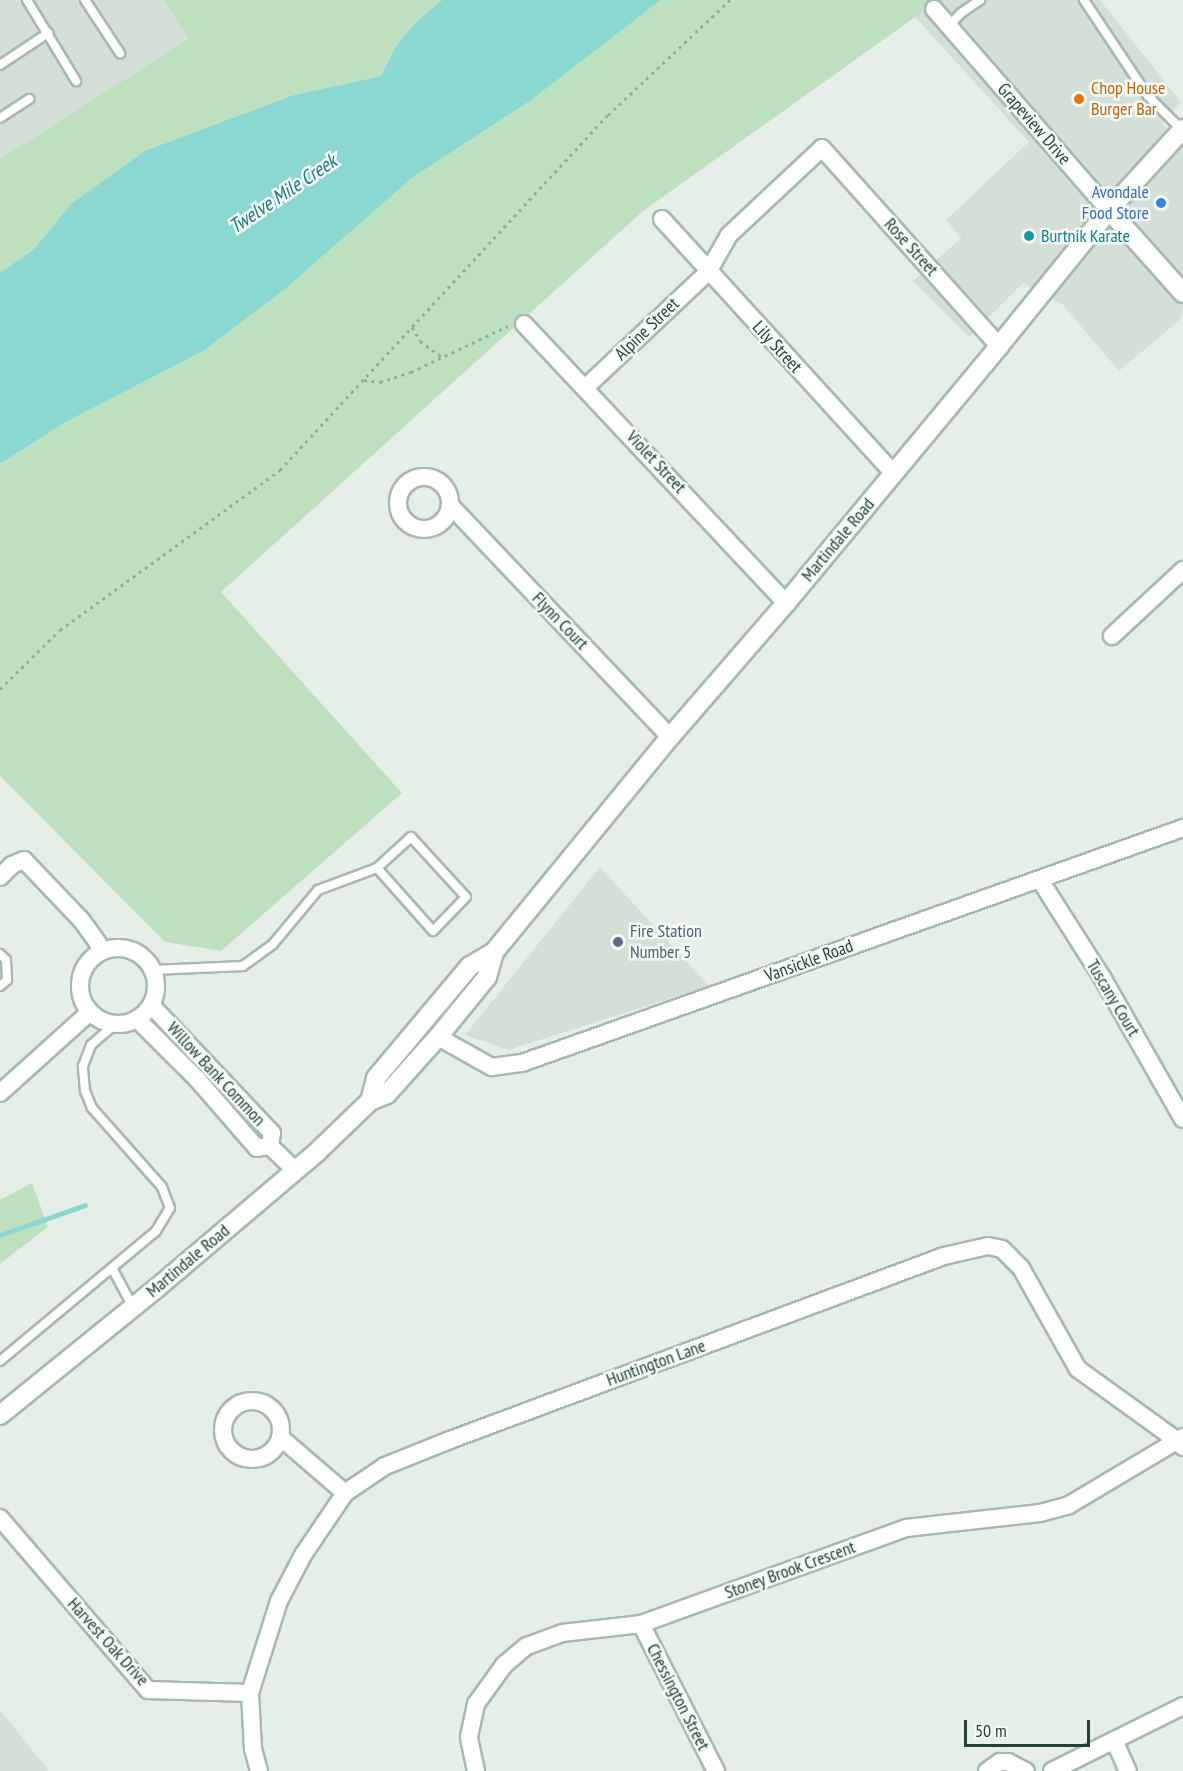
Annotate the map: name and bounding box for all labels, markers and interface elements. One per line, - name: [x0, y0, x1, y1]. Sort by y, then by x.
- place label: Chop House Burger Bar: [1091, 78, 1165, 121]
- street label: Grapeview Drive: [993, 79, 1075, 169]
- marker: Chop House Burger Bar: [1072, 92, 1086, 106]
- water label: Twelve Mile Creek: [225, 149, 341, 239]
- place label: Avondale Food Store: [1082, 182, 1149, 224]
- marker: Avondale Food Store: [1154, 196, 1168, 210]
- street label: Rose Street: [879, 214, 943, 280]
- place label: Burtnik Karate: [1041, 225, 1130, 247]
- marker: Burtnik Karate: [1022, 229, 1036, 243]
- street label: Alpine Street: [610, 293, 684, 365]
- street label: Lily Street: [747, 316, 807, 378]
- street label: Violet Street: [622, 426, 690, 498]
- street label: Martindale Road: [797, 494, 879, 586]
- street label: Flynn Court: [527, 588, 593, 654]
- place label: Fire Station Number 5: [630, 921, 702, 964]
- marker: Fire Station Number 5: [611, 935, 625, 949]
- street label: Vansickle Road: [762, 935, 856, 987]
- street label: Tuscany Court: [1082, 956, 1144, 1040]
- street label: Willow Bank Common: [162, 1017, 270, 1131]
- street label: Martindale Road: [142, 1220, 234, 1302]
- street label: Huntington Lane: [603, 1335, 709, 1391]
- street label: Stoney Brook Crescent: [721, 1536, 859, 1604]
- street label: Harvest Oak Drive: [63, 1593, 153, 1691]
- street label: Chessington Street: [642, 1640, 714, 1754]
- scale bar: [967, 1708, 1093, 1746]
- text: 50 m: [975, 1719, 1007, 1742]

